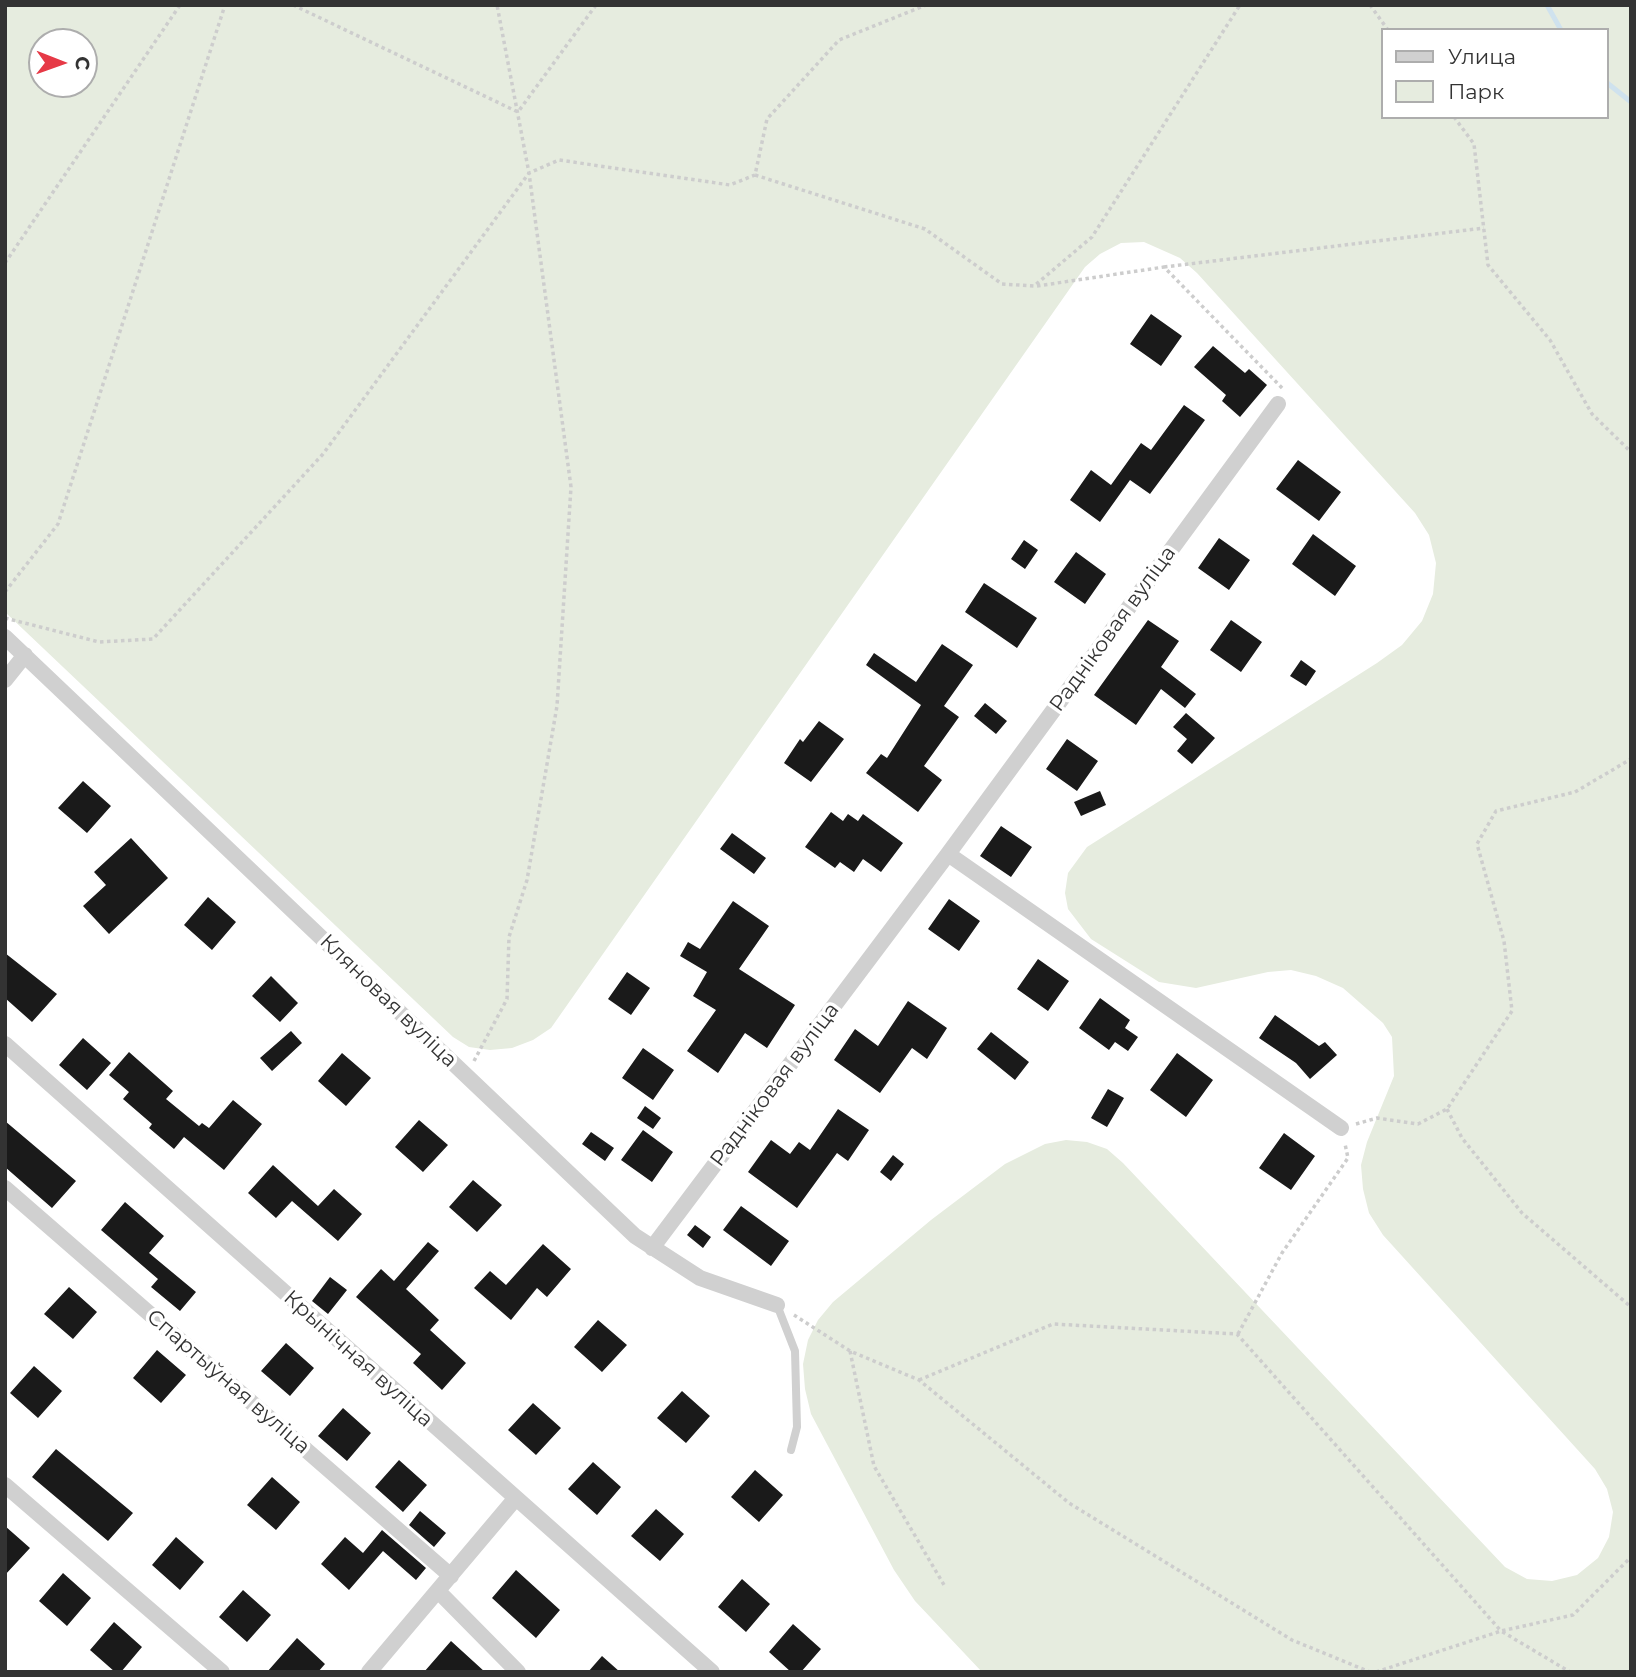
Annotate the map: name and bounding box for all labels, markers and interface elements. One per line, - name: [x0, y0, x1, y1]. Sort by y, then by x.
- north arrow: [28, 28, 98, 98]
- legend: [1380, 28, 1608, 119]
- text: Улица: [1448, 44, 1516, 69]
- text: С: [71, 56, 94, 70]
- text: Парк: [1448, 79, 1504, 104]
- street label: Радніковая вуліца: [1044, 541, 1182, 717]
- street label: Кляновая вуліца: [314, 929, 462, 1073]
- street label: Радніковая вуліца: [705, 998, 845, 1172]
- street label: Крынічная вуліца: [278, 1285, 438, 1433]
- street label: Спартыўная вуліца: [141, 1304, 315, 1460]

